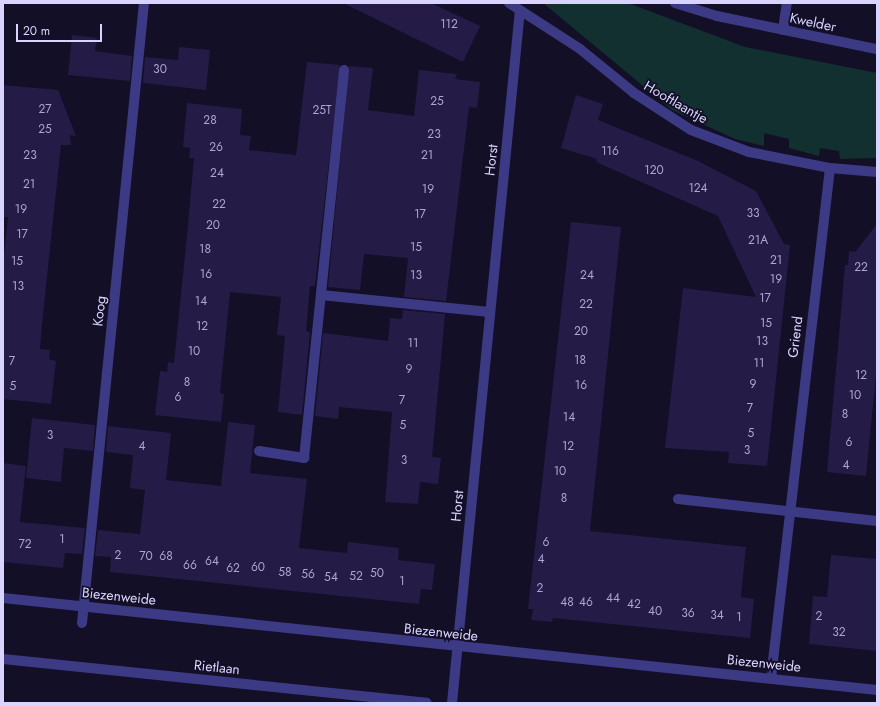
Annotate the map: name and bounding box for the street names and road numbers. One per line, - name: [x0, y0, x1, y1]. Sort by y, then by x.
- street label: Kwelder: [788, 9, 838, 35]
- street label: Hooftlaantje: [641, 77, 711, 127]
- street label: Horst: [481, 143, 501, 177]
- street label: Koog: [89, 295, 109, 327]
- street label: Griend: [784, 315, 806, 359]
- street label: Horst: [447, 490, 467, 522]
- street label: Biezenweide: [81, 584, 157, 608]
- street label: Biezenweide: [403, 620, 479, 644]
- street label: Biezenweide: [726, 651, 802, 675]
- street label: Rietlaan: [193, 656, 241, 678]

